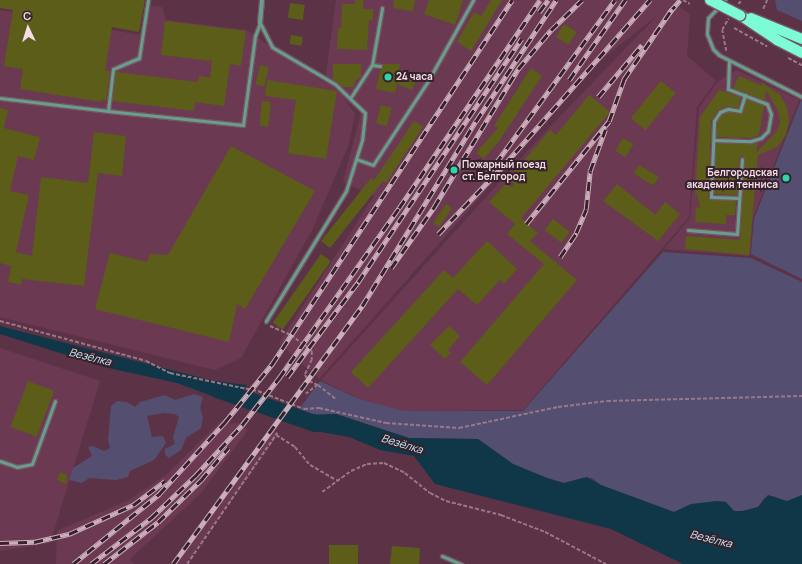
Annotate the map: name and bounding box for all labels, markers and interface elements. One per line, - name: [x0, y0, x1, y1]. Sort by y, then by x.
- north arrow: [8, 8, 48, 48]
- text: С: [23, 8, 32, 23]
- place label: 24 часа: [396, 71, 433, 83]
- marker: 24 часа: [383, 72, 393, 82]
- place label: Пожарный поезд ст. Белгород: [462, 158, 546, 182]
- marker: Пожарный поезд ст. Белгород: [449, 165, 459, 175]
- place label: Белгородская академия тенниса: [686, 166, 778, 190]
- marker: Белгородская академия тенниса: [781, 173, 791, 183]
- water label: Везёлка: [68, 345, 112, 369]
- water label: Везёлка: [380, 431, 424, 457]
- water label: Везёлка: [689, 527, 733, 551]

